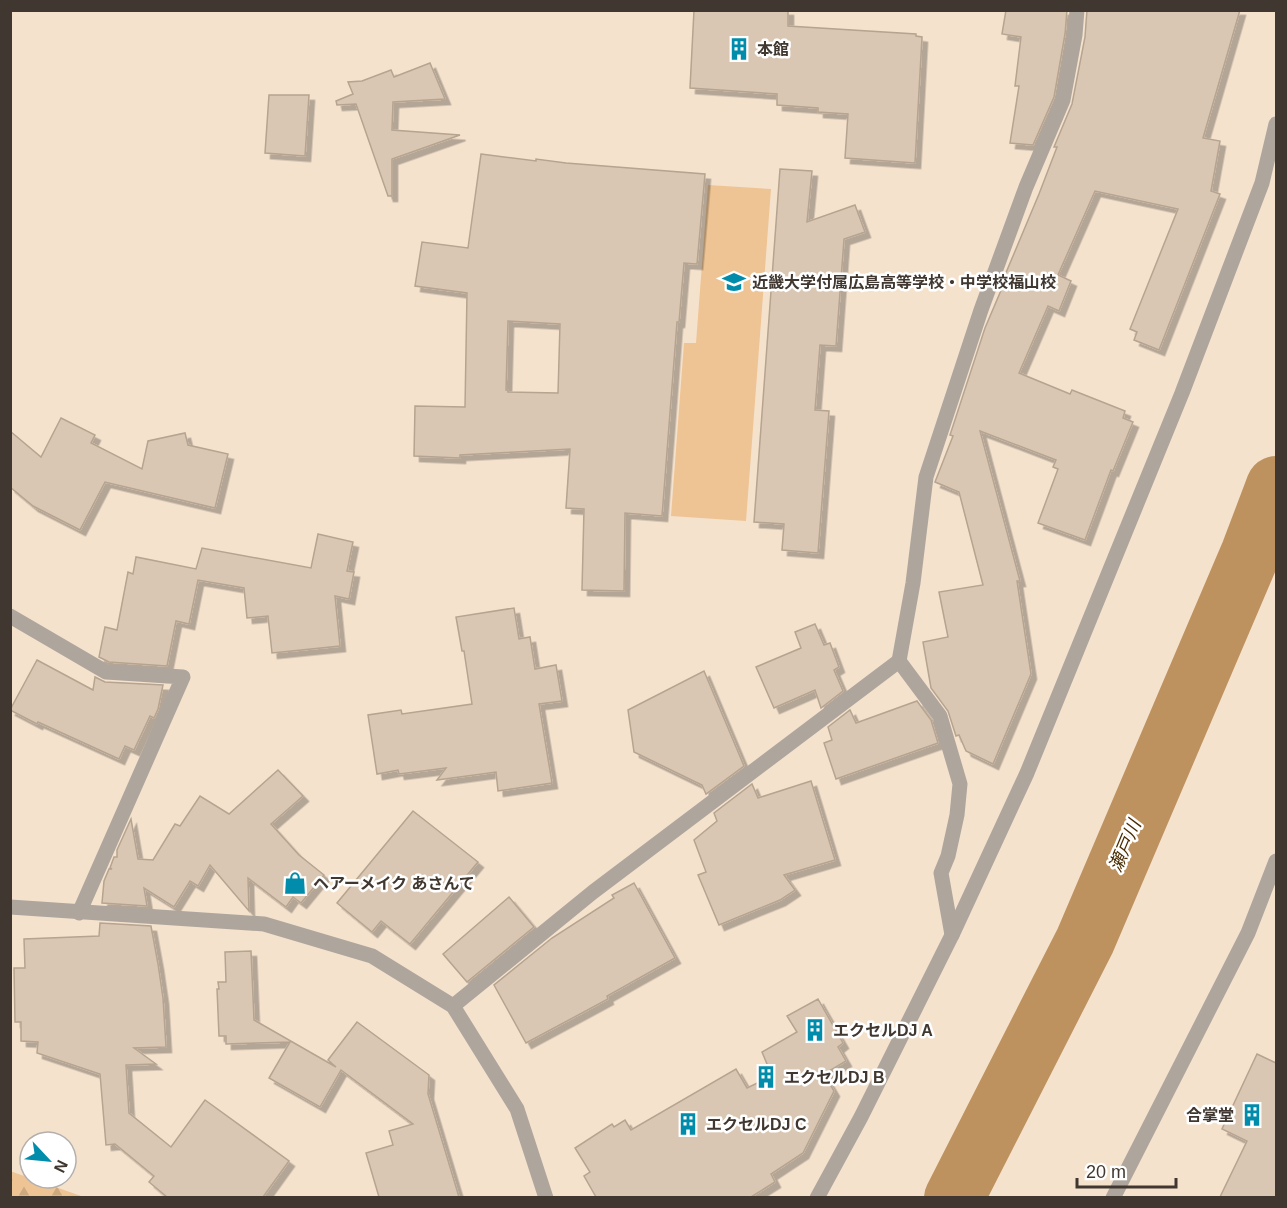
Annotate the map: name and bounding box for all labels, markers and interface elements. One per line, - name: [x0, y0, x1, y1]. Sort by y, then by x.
- building icon: 本館: [726, 36, 752, 62]
- place label: 本館: [757, 41, 789, 58]
- school or university icon: 近畿大学付属広島高等学校・中学校福山校: [721, 269, 747, 295]
- place label: 近畿大学付属広島高等学校・中学校福山校: [752, 274, 1056, 291]
- water label: 瀬戸川: [1105, 815, 1146, 875]
- shop icon: ヘアーメイク あさんて: [282, 870, 308, 896]
- place label: ヘアーメイク あさんて: [313, 875, 475, 892]
- building icon: エクセルDJ A: [802, 1017, 828, 1043]
- place label: エクセルDJ A: [833, 1022, 933, 1039]
- building icon: エクセルDJ B: [753, 1064, 779, 1090]
- place label: エクセルDJ B: [784, 1069, 884, 1086]
- building icon: 合掌堂: [1239, 1102, 1265, 1128]
- place label: 合掌堂: [1186, 1106, 1234, 1124]
- building icon: エクセルDJ C: [675, 1111, 701, 1137]
- place label: エクセルDJ C: [706, 1116, 807, 1133]
- north arrow: [18, 1130, 78, 1190]
- scale bar: [1077, 1151, 1176, 1189]
- text: N: [51, 1157, 71, 1175]
- text: 20 m: [1086, 1162, 1126, 1182]

